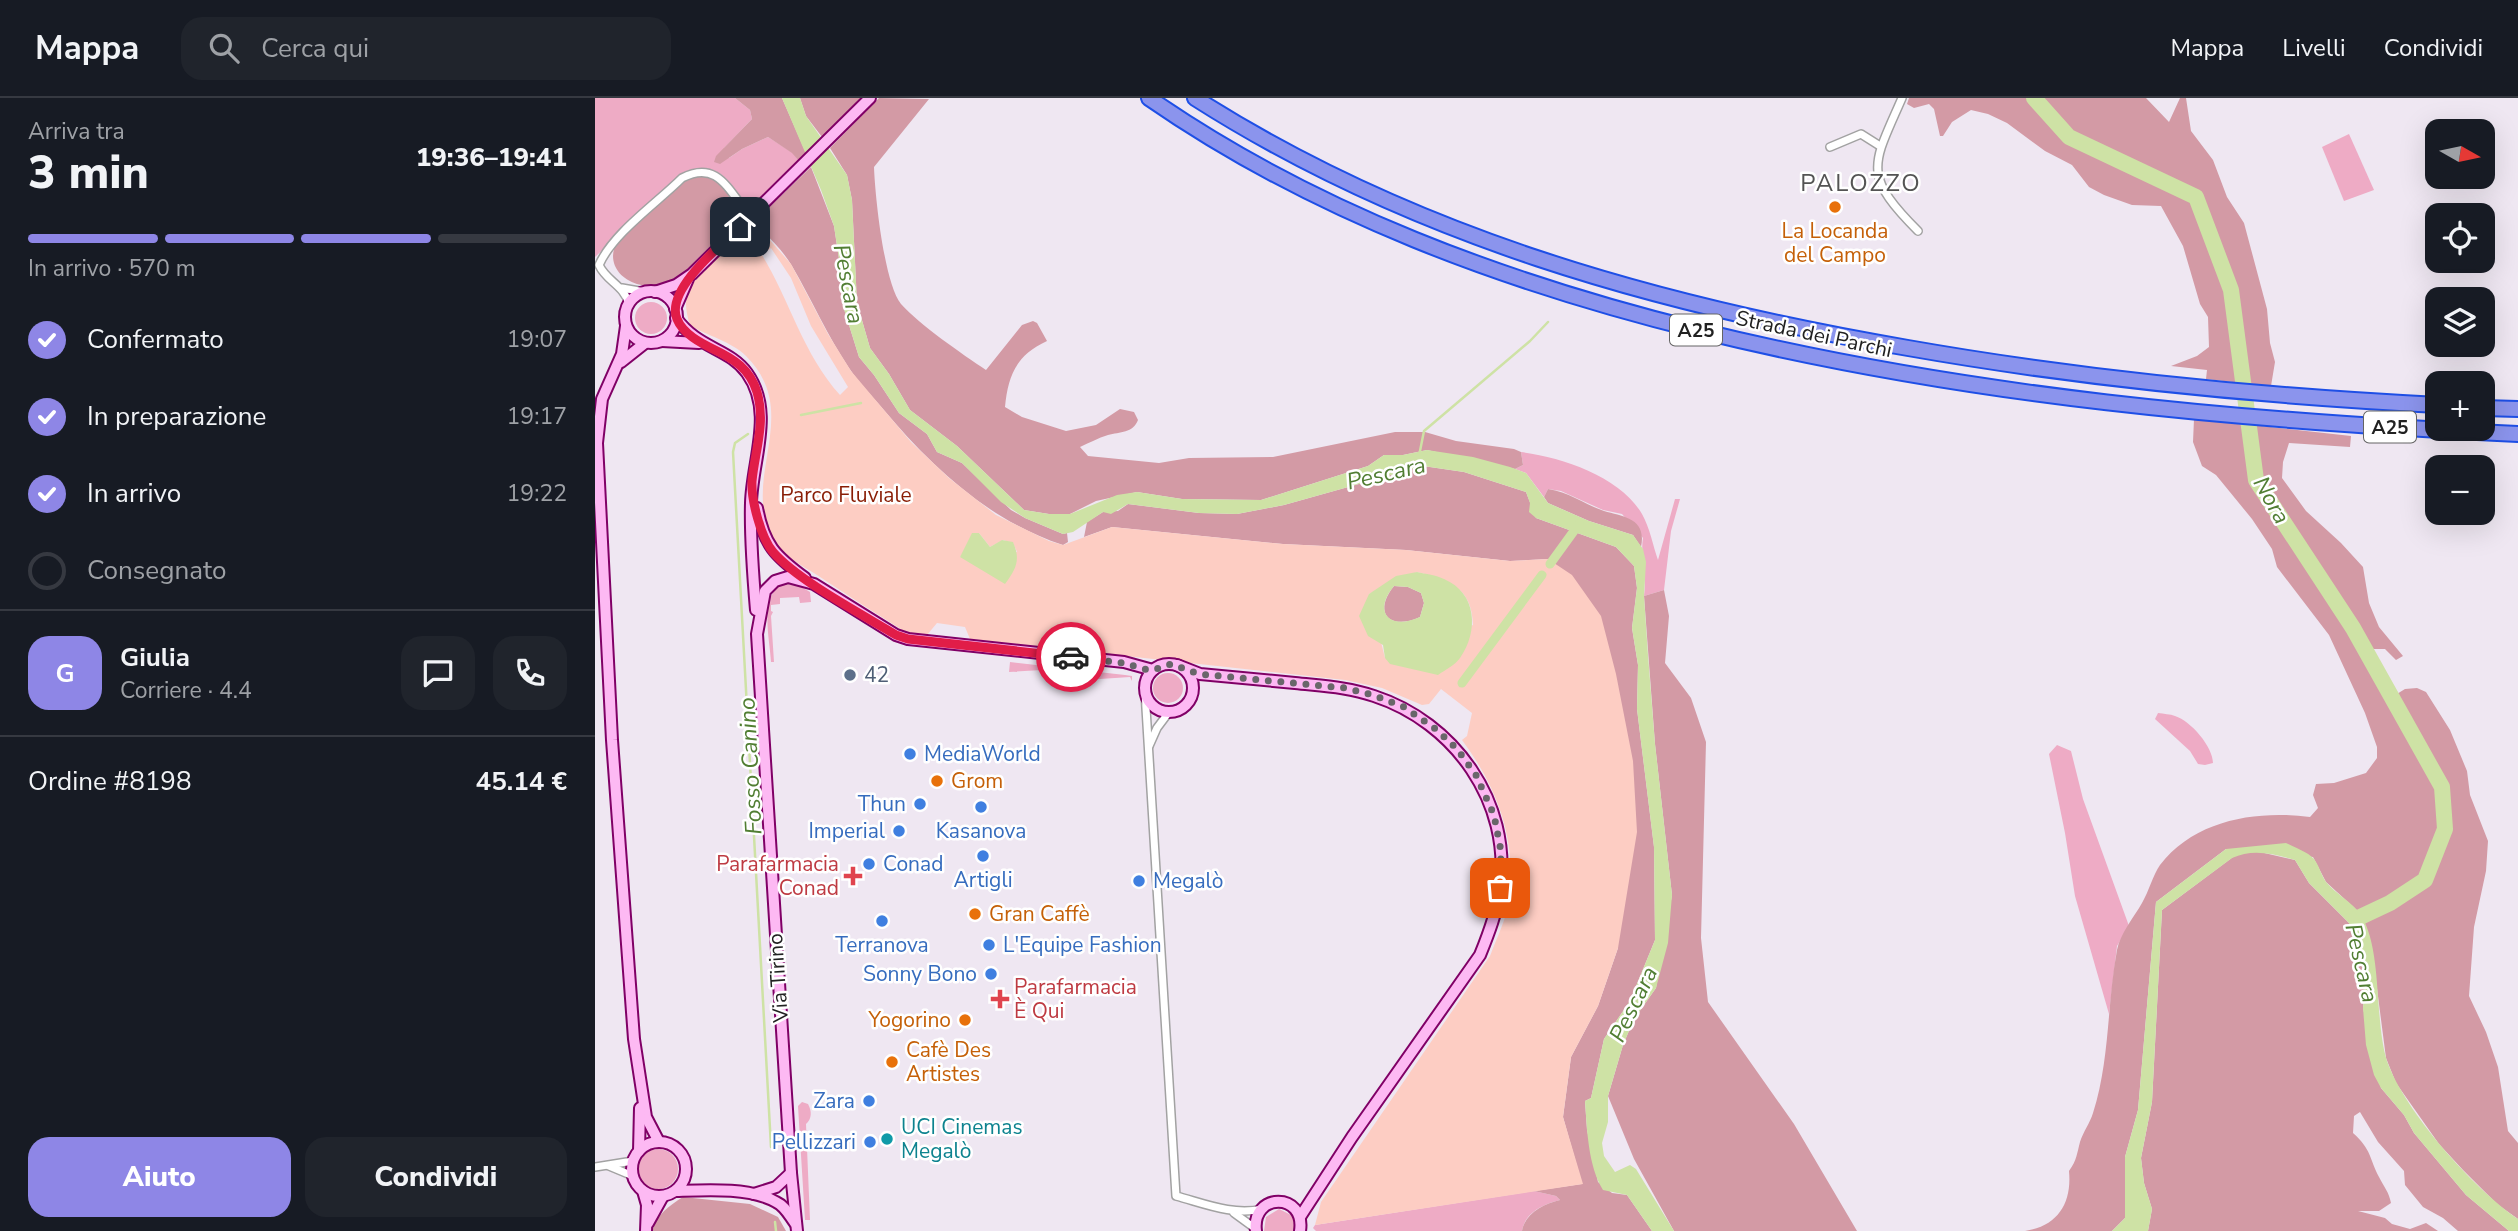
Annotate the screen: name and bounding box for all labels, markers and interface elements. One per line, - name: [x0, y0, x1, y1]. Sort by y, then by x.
- search box: [181, 17, 671, 80]
- text: Mappa: [35, 26, 139, 71]
- icon: search: [205, 29, 243, 67]
- text: Cerca qui: [261, 31, 369, 66]
- text: Mappa: [2170, 32, 2244, 64]
- text: Livelli: [2282, 32, 2346, 64]
- text: Condividi: [2384, 32, 2483, 64]
- text: Arriva tra: [28, 116, 125, 147]
- north arrow: [2425, 119, 2495, 189]
- map controls: [2425, 119, 2495, 525]
- text: 19:36–19:41: [416, 140, 567, 175]
- text: 3 min: [28, 141, 149, 204]
- district label: PALOZZO: [1800, 167, 1922, 199]
- pin: [710, 197, 770, 257]
- marker: La Locanda del Campo: [1827, 199, 1843, 215]
- button: locate: [2425, 203, 2495, 273]
- icon: home: [721, 208, 759, 246]
- place label: La Locanda del Campo: [1782, 217, 1888, 269]
- water label: Pescara: [826, 242, 871, 327]
- text: In arrivo · 570 m: [28, 253, 195, 284]
- button: layers: [2425, 287, 2495, 357]
- street label: Strada dei Parchi: [1733, 304, 1895, 364]
- road number: A25: [1670, 314, 1722, 346]
- icon: check: [28, 321, 66, 359]
- text: Confermato: [87, 322, 224, 357]
- text: 19:07: [507, 324, 567, 355]
- button: +: [2425, 371, 2495, 441]
- icon: check: [28, 398, 66, 436]
- text: In preparazione: [87, 399, 266, 434]
- text: 19:17: [507, 401, 567, 432]
- road number: A25: [2364, 412, 2416, 442]
- water label: Pescara: [1343, 449, 1429, 498]
- button: −: [2425, 455, 2495, 525]
- water label: Nora: [2246, 471, 2297, 530]
- icon: check: [28, 475, 66, 513]
- text: In arrivo: [87, 476, 181, 511]
- text: 19:22: [507, 478, 567, 509]
- park label: Parco Fluviale: [780, 481, 912, 509]
- text: Consegnato: [87, 553, 226, 588]
- courier: [1036, 622, 1106, 692]
- button: chat: [401, 636, 475, 710]
- button: phone: [493, 636, 567, 710]
- icon: car: [1052, 638, 1090, 676]
- text: Giulia: [120, 640, 190, 675]
- text: G: [55, 656, 75, 691]
- place label: 42: [864, 661, 889, 689]
- marker: 42: [842, 667, 858, 683]
- text: Corriere · 4.4: [120, 675, 252, 706]
- water label: Fosso Canino: [731, 697, 770, 835]
- place label: MediaWorld: [924, 740, 1041, 768]
- marker: MediaWorld: [902, 746, 918, 762]
- text: Ordine #8198: [28, 764, 192, 799]
- text: 45.14 €: [476, 764, 567, 799]
- place label: Grom: [951, 767, 1003, 795]
- marker: Grom: [929, 773, 945, 789]
- place label: Thun: [858, 790, 906, 818]
- marker: Thun: [912, 796, 928, 812]
- marker: Kasanova: [973, 799, 989, 815]
- place label: Imperial: [808, 817, 886, 845]
- place label: Kasanova: [936, 817, 1026, 845]
- marker: Imperial: [891, 823, 907, 839]
- marker: Artigli: [975, 848, 991, 864]
- place label: Parafarmacia Conad: [716, 850, 839, 902]
- place label: Conad: [883, 850, 943, 878]
- marker: Conad: [861, 856, 877, 872]
- pin: [1470, 858, 1530, 918]
- place label: Artigli: [954, 866, 1013, 894]
- place label: Megalò: [1153, 867, 1223, 895]
- marker: Parafarmacia Conad: [845, 868, 861, 884]
- icon: bag: [1481, 869, 1519, 907]
- marker: Megalò: [1131, 873, 1147, 889]
- place label: Gran Caffè: [989, 900, 1090, 928]
- marker: Gran Caffè: [967, 906, 983, 922]
- marker: Terranova: [874, 913, 890, 929]
- water label: Pescara: [2337, 920, 2386, 1006]
- place label: Terranova: [835, 931, 929, 959]
- place label: L'Equipe Fashion: [1003, 931, 1162, 959]
- street label: Via Tirino: [761, 932, 795, 1025]
- marker: L'Equipe Fashion: [981, 937, 997, 953]
- place label: Sonny Bono: [863, 960, 977, 988]
- water label: Pescara: [1602, 961, 1665, 1047]
- marker: Sonny Bono: [983, 966, 999, 982]
- place label: Parafarmacia È Qui: [1014, 973, 1137, 1025]
- marker: Parafarmacia È Qui: [992, 991, 1008, 1007]
- place label: Yogorino: [867, 1006, 951, 1034]
- marker: Yogorino: [957, 1012, 973, 1028]
- place label: Cafè Des Artistes: [906, 1036, 991, 1088]
- marker: Cafè Des Artistes: [884, 1054, 900, 1070]
- place label: Zara: [813, 1087, 855, 1115]
- marker: Zara: [861, 1093, 877, 1109]
- place label: UCI Cinemas Megalò: [901, 1113, 1023, 1165]
- place label: Pellizzari: [772, 1128, 856, 1156]
- marker: UCI Cinemas Megalò: [879, 1131, 895, 1147]
- marker: Pellizzari: [862, 1134, 878, 1150]
- button: Aiuto: [28, 1137, 291, 1217]
- button: Condividi: [305, 1137, 567, 1217]

